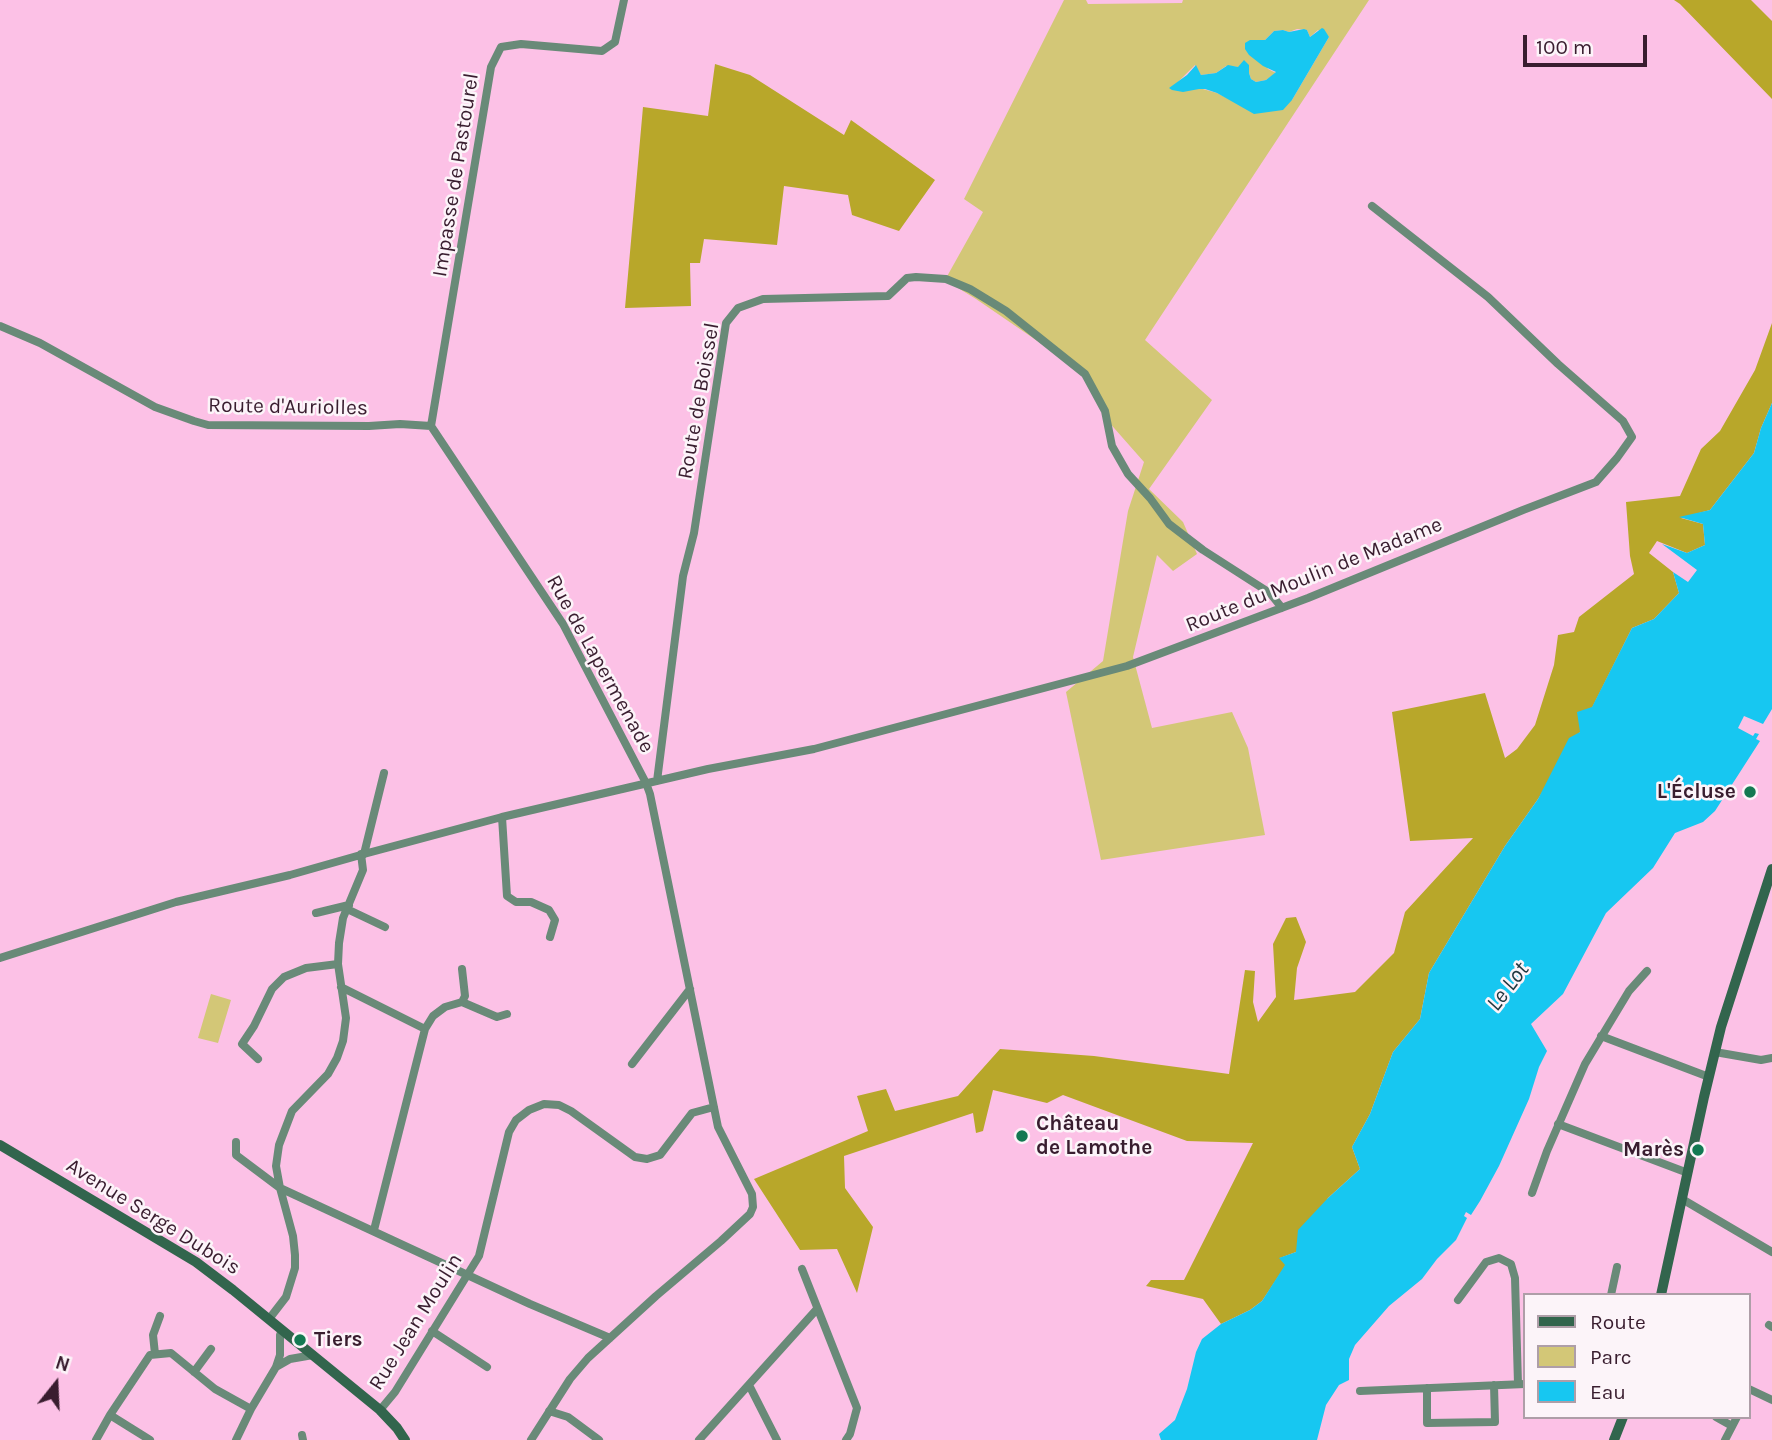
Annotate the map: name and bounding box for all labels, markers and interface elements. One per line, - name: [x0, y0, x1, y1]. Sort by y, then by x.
- scale bar: [1527, 21, 1651, 65]
- text: 100 m: [1536, 35, 1593, 59]
- street label: Impasse de Pastourel: [427, 71, 485, 279]
- street label: Route de Boissel: [673, 321, 725, 481]
- street label: Route d'Auriolles: [208, 393, 368, 421]
- street label: Route du Moulin de Madame: [1182, 512, 1446, 638]
- street label: Rue de Lapermenade: [541, 571, 659, 757]
- place label: L'Écluse: [1657, 779, 1736, 805]
- marker: L'Écluse: [1742, 784, 1758, 800]
- water label: Le Lot: [1481, 957, 1535, 1017]
- place label: Château de Lamothe: [1036, 1111, 1152, 1161]
- marker: Château de Lamothe: [1014, 1128, 1030, 1144]
- place label: Marès: [1623, 1137, 1684, 1163]
- marker: Marès: [1690, 1142, 1706, 1158]
- street label: Avenue Serge Dubois: [61, 1153, 245, 1281]
- street label: Rue Jean Moulin: [364, 1249, 468, 1395]
- legend: [1524, 1293, 1751, 1419]
- text: Route: [1590, 1310, 1646, 1334]
- place label: Tiers: [314, 1327, 362, 1353]
- marker: Tiers: [292, 1332, 308, 1348]
- text: Parc: [1590, 1345, 1632, 1369]
- north arrow: [21, 1349, 91, 1419]
- text: N: [53, 1351, 72, 1377]
- text: Eau: [1590, 1380, 1626, 1404]

